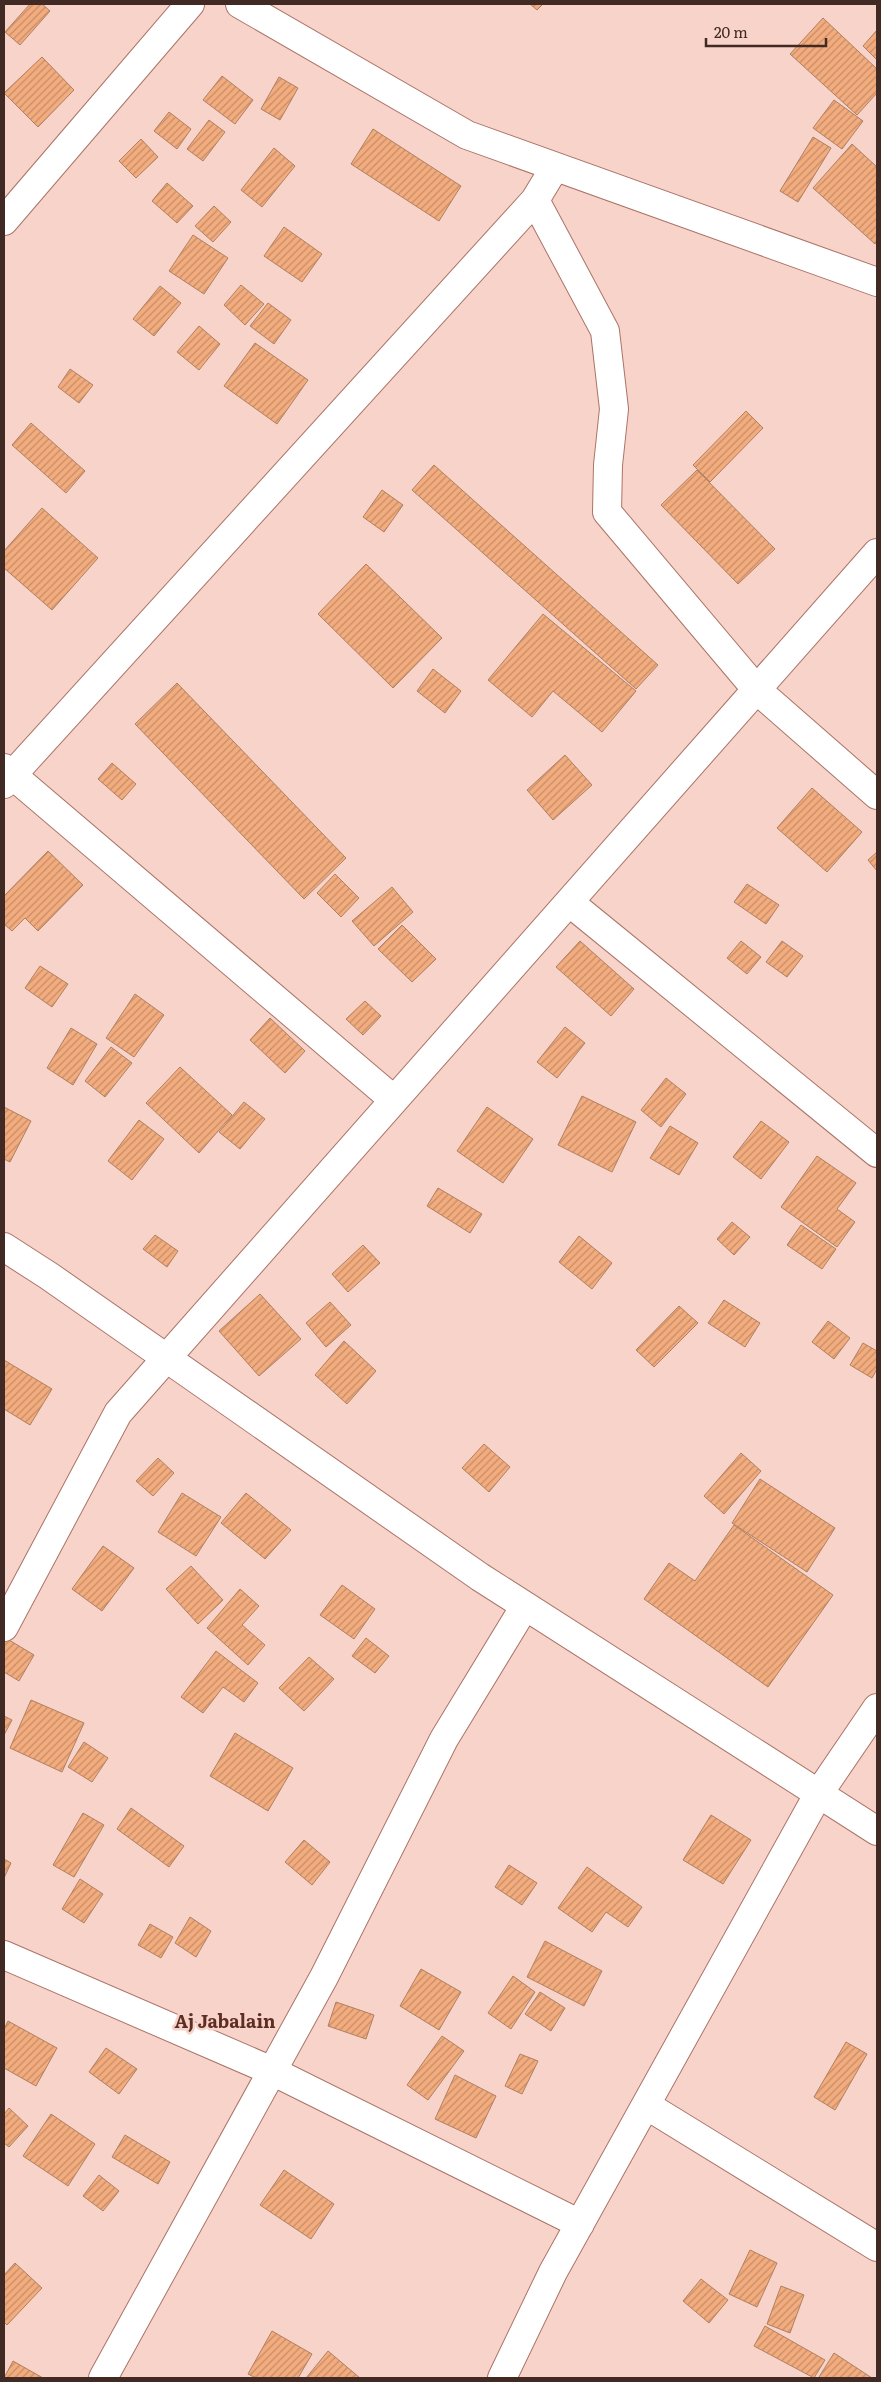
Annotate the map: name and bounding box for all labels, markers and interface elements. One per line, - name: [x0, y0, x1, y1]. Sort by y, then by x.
- scale bar: [706, 15, 826, 47]
- text: 20 m: [714, 20, 748, 43]
- district label: Aj Jabalain: [174, 2007, 276, 2034]

